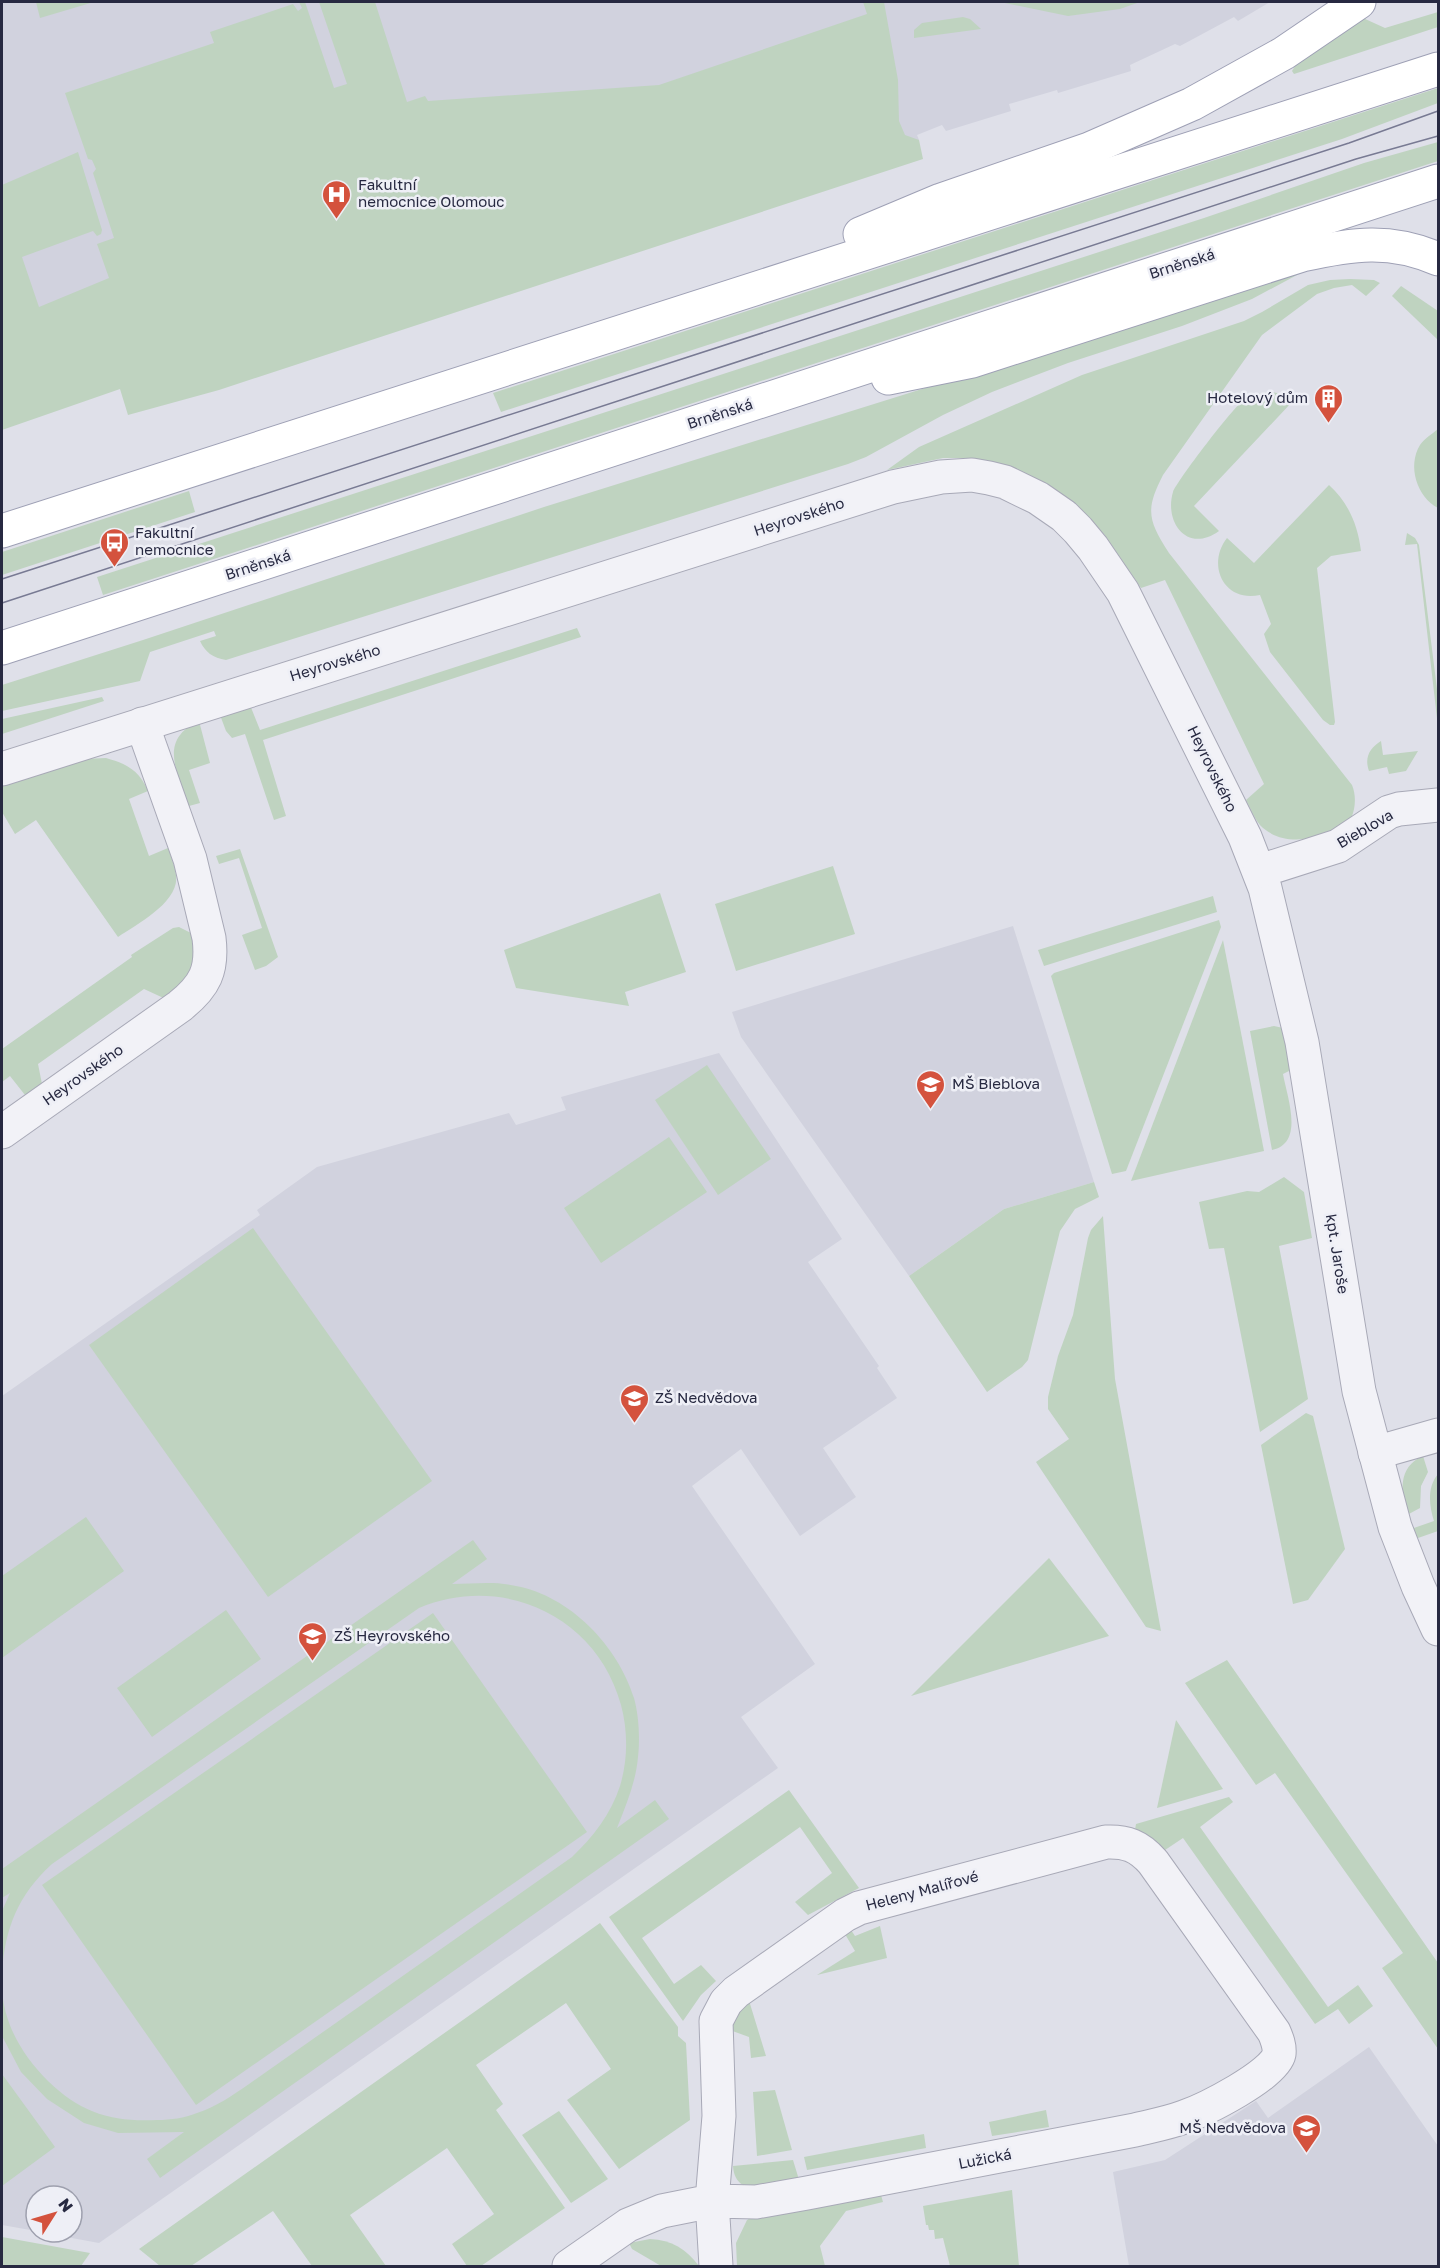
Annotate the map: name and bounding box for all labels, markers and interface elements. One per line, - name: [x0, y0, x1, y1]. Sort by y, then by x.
- place label: Fakultní nemocnice Olomouc: [358, 175, 505, 210]
- hospital icon: Fakultní nemocnice Olomouc: [321, 178, 353, 220]
- street label: Brněnská: [1147, 244, 1217, 282]
- building icon: Hotelový dům: [1313, 382, 1345, 424]
- place label: Hotelový dům: [1207, 388, 1308, 406]
- street label: Brněnská: [685, 394, 755, 432]
- street label: Heyrovského: [751, 493, 846, 539]
- place label: Fakultní nemocnice: [135, 523, 214, 558]
- bus stop icon: Fakultní nemocnice: [98, 526, 130, 568]
- street label: Brněnská: [223, 545, 293, 583]
- street label: Heyrovského: [287, 640, 382, 684]
- street label: Heyrovského: [1184, 722, 1242, 815]
- street label: Bieblova: [1333, 805, 1396, 851]
- street label: Heyrovského: [39, 1040, 126, 1109]
- school or university icon: MŠ Bieblova: [915, 1068, 947, 1110]
- place label: MŠ Bieblova: [952, 1074, 1040, 1092]
- street label: kpt. Jaroše: [1323, 1213, 1353, 1295]
- school or university icon: ZŠ Nedvědova: [618, 1382, 650, 1424]
- place label: ZŠ Nedvědova: [655, 1388, 758, 1406]
- school or university icon: ZŠ Heyrovského: [297, 1620, 329, 1662]
- place label: ZŠ Heyrovského: [334, 1626, 450, 1644]
- street label: Heleny Malířové: [863, 1866, 980, 1914]
- school or university icon: MŠ Nedvědova: [1291, 2112, 1323, 2154]
- place label: MŠ Nedvědova: [1179, 2118, 1286, 2136]
- street label: Lužická: [957, 2144, 1013, 2172]
- north arrow: [24, 2184, 84, 2244]
- text: N: [54, 2194, 78, 2216]

